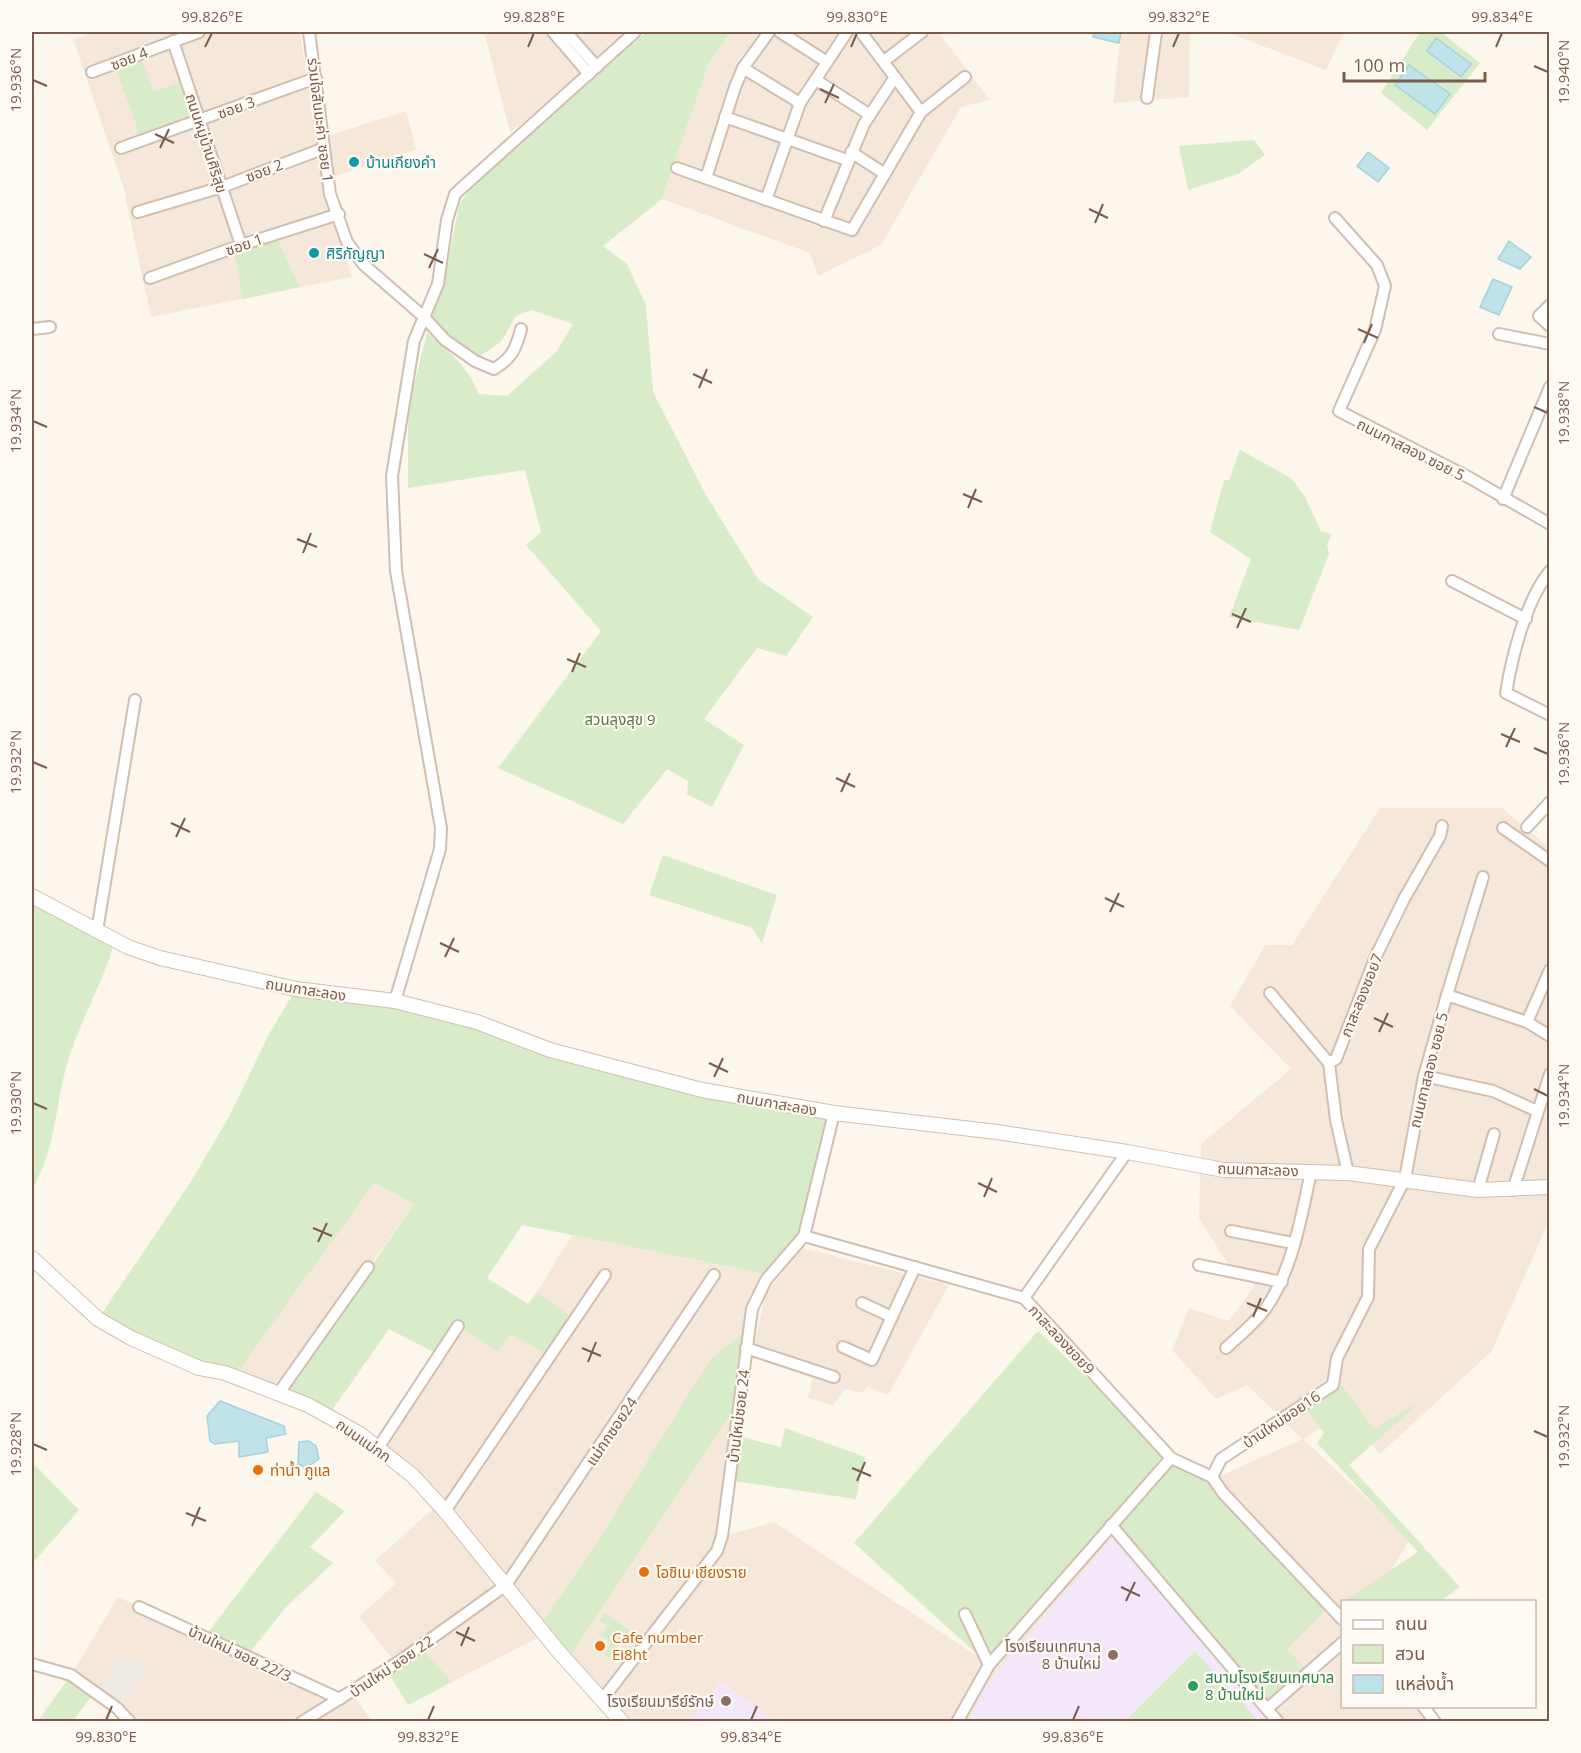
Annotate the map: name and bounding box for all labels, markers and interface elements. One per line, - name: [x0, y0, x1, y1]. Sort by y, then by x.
- text: 99.826°E: [181, 6, 243, 26]
- text: 99.828°E: [503, 6, 565, 26]
- text: 99.830°E: [826, 6, 888, 26]
- text: 99.832°E: [1148, 6, 1210, 26]
- text: 99.834°E: [1471, 6, 1533, 26]
- text: 19.940°N: [1553, 40, 1573, 104]
- street label: ซอย 4: [108, 42, 151, 74]
- scale bar: [1344, 45, 1485, 83]
- text: 19.936°N: [5, 48, 25, 112]
- text: 100 m: [1353, 53, 1405, 77]
- street label: ร่วมใจสันมะค่า ซอย 1: [303, 57, 339, 183]
- street label: ถนนหมู่บ้านศิริสุข: [182, 91, 232, 195]
- street label: ซอย 3: [215, 91, 257, 123]
- place label: บ้านเกียงคำ: [366, 152, 436, 172]
- street label: ซอย 2: [243, 154, 285, 186]
- marker: บ้านเกียงคำ: [347, 155, 361, 169]
- street label: ซอย 1: [223, 228, 265, 260]
- place label: ศิริกัญญา: [326, 243, 385, 263]
- marker: ศิริกัญญา: [307, 246, 321, 260]
- text: 19.938°N: [1553, 381, 1573, 445]
- text: 19.934°N: [5, 389, 25, 453]
- street label: ถนนกาสลอง ซอย 5: [1354, 413, 1468, 485]
- park label: สวนลุงสุข 9: [584, 709, 656, 729]
- text: 19.936°N: [1553, 722, 1573, 786]
- text: 19.932°N: [5, 730, 25, 794]
- street label: กาสะลองซอย7: [1335, 950, 1387, 1040]
- street label: ถนนกาสะลอง: [264, 973, 348, 1005]
- street label: ถนนกาสลอง ซอย 5: [1404, 1010, 1452, 1130]
- text: 19.934°N: [1553, 1064, 1573, 1128]
- text: 19.930°N: [5, 1071, 25, 1135]
- street label: ถนนกาสะลอง: [735, 1086, 819, 1120]
- street label: ถนนกาสะลอง: [1217, 1158, 1299, 1180]
- street label: กาสะลองซอย9: [1025, 1300, 1099, 1378]
- street label: บ้านใหม่ซอย 24: [722, 1368, 754, 1464]
- street label: บ้านใหม่ซอย16: [1238, 1386, 1324, 1452]
- street label: แม่กกซอย24: [581, 1392, 642, 1469]
- text: 19.932°N: [1553, 1405, 1573, 1469]
- text: 19.928°N: [5, 1412, 25, 1476]
- street label: ถนนแม่กก: [332, 1414, 396, 1466]
- place label: ท่าน้ำ ภูแล: [270, 1460, 330, 1480]
- marker: ท่าน้ำ ภูแล: [251, 1463, 265, 1477]
- place label: โอชิเน เชียงราย: [656, 1562, 747, 1582]
- marker: โอชิเน เชียงราย: [637, 1565, 651, 1579]
- legend: [1341, 1600, 1536, 1708]
- text: ถนน: [1395, 1611, 1428, 1635]
- street label: บ้านใหม่ ซอย 22/3: [185, 1620, 295, 1686]
- place label: Cafe number Ei8ht: [612, 1627, 703, 1664]
- street label: บ้านใหม่ ซอย 22: [345, 1630, 437, 1702]
- place label: โรงเรียนเทศบาล 8 บ้านใหม่: [1005, 1636, 1101, 1673]
- marker: Cafe number Ei8ht: [593, 1639, 607, 1653]
- text: สวน: [1395, 1641, 1425, 1665]
- marker: โรงเรียนเทศบาล 8 บ้านใหม่: [1106, 1648, 1120, 1662]
- place label: สนามโรงเรียนเทศบาล 8 บ้านใหม่: [1205, 1667, 1334, 1704]
- text: แหล่งน้ำ: [1395, 1671, 1454, 1695]
- marker: สนามโรงเรียนเทศบาล 8 บ้านใหม่: [1186, 1679, 1200, 1693]
- place label: โรงเรียนมารีย์รักษ์: [607, 1691, 714, 1711]
- marker: โรงเรียนมารีย์รักษ์: [719, 1694, 733, 1708]
- text: 99.830°E: [75, 1726, 137, 1746]
- text: 99.832°E: [397, 1726, 459, 1746]
- text: 99.834°E: [720, 1726, 782, 1746]
- text: 99.836°E: [1042, 1726, 1104, 1746]

